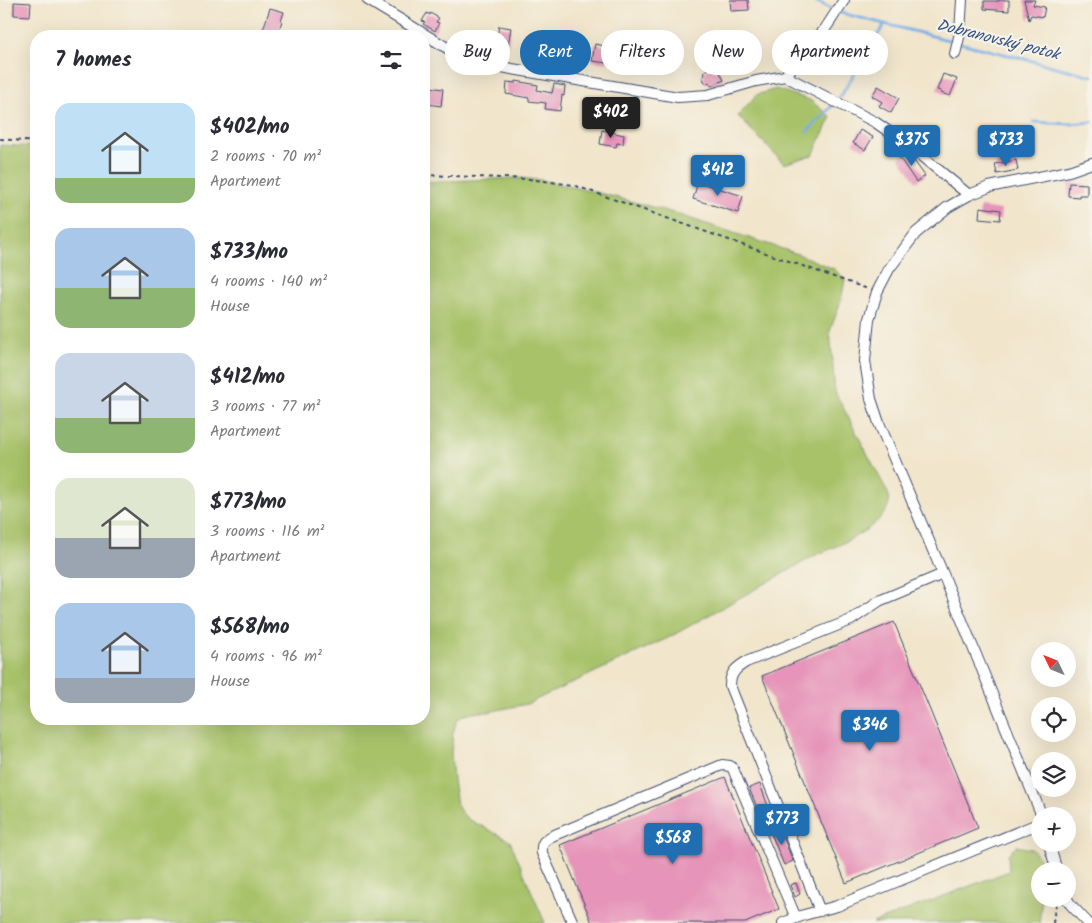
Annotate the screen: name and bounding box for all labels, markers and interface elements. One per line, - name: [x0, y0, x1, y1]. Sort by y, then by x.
- water label: Dobranovský potok: [934, 13, 1064, 68]
- chip: Buy: [445, 30, 510, 75]
- chip: Rent: [520, 30, 591, 75]
- chip: Filters: [601, 30, 684, 75]
- chip: New: [694, 30, 762, 75]
- chip: Apartment: [772, 30, 888, 75]
- text: 7 homes: [55, 44, 132, 77]
- icon: filters: [377, 46, 405, 74]
- pin: $402: [581, 96, 641, 139]
- text: $402: [593, 100, 629, 125]
- text: $402/mo: [210, 111, 290, 144]
- icon: home: [95, 123, 155, 183]
- pin: $375: [882, 124, 942, 167]
- pin: $733: [976, 124, 1036, 167]
- text: $375: [895, 128, 929, 153]
- text: $733: [989, 128, 1023, 153]
- text: 2 rooms · 70 m²: [210, 144, 321, 169]
- pin: $412: [688, 154, 748, 197]
- text: $412: [702, 158, 734, 183]
- text: Apartment: [210, 169, 281, 194]
- text: $733/mo: [210, 236, 288, 269]
- icon: home: [95, 248, 155, 308]
- text: 4 rooms · 140 m²: [210, 269, 327, 294]
- text: House: [210, 294, 250, 319]
- text: $412/mo: [210, 361, 285, 394]
- icon: home: [95, 373, 155, 433]
- text: 3 rooms · 77 m²: [210, 394, 320, 419]
- text: Apartment: [210, 419, 281, 444]
- text: $773/mo: [210, 486, 286, 519]
- icon: home: [95, 498, 155, 558]
- text: 3 rooms · 116 m²: [210, 519, 325, 544]
- text: Apartment: [210, 544, 281, 569]
- text: $568/mo: [210, 611, 290, 644]
- icon: home: [95, 623, 155, 683]
- north arrow: [1031, 642, 1076, 688]
- map controls: [1031, 642, 1076, 907]
- text: 4 rooms · 96 m²: [210, 644, 322, 669]
- text: House: [210, 669, 250, 694]
- button: locate: [1031, 697, 1076, 742]
- pin: $346: [840, 710, 900, 752]
- text: $346: [852, 713, 888, 738]
- button: layers: [1031, 752, 1076, 797]
- pin: $773: [752, 804, 812, 846]
- text: $773: [765, 807, 799, 832]
- button: +: [1031, 807, 1076, 852]
- pin: $568: [643, 822, 703, 865]
- text: $568: [655, 826, 691, 851]
- button: −: [1031, 862, 1076, 907]

